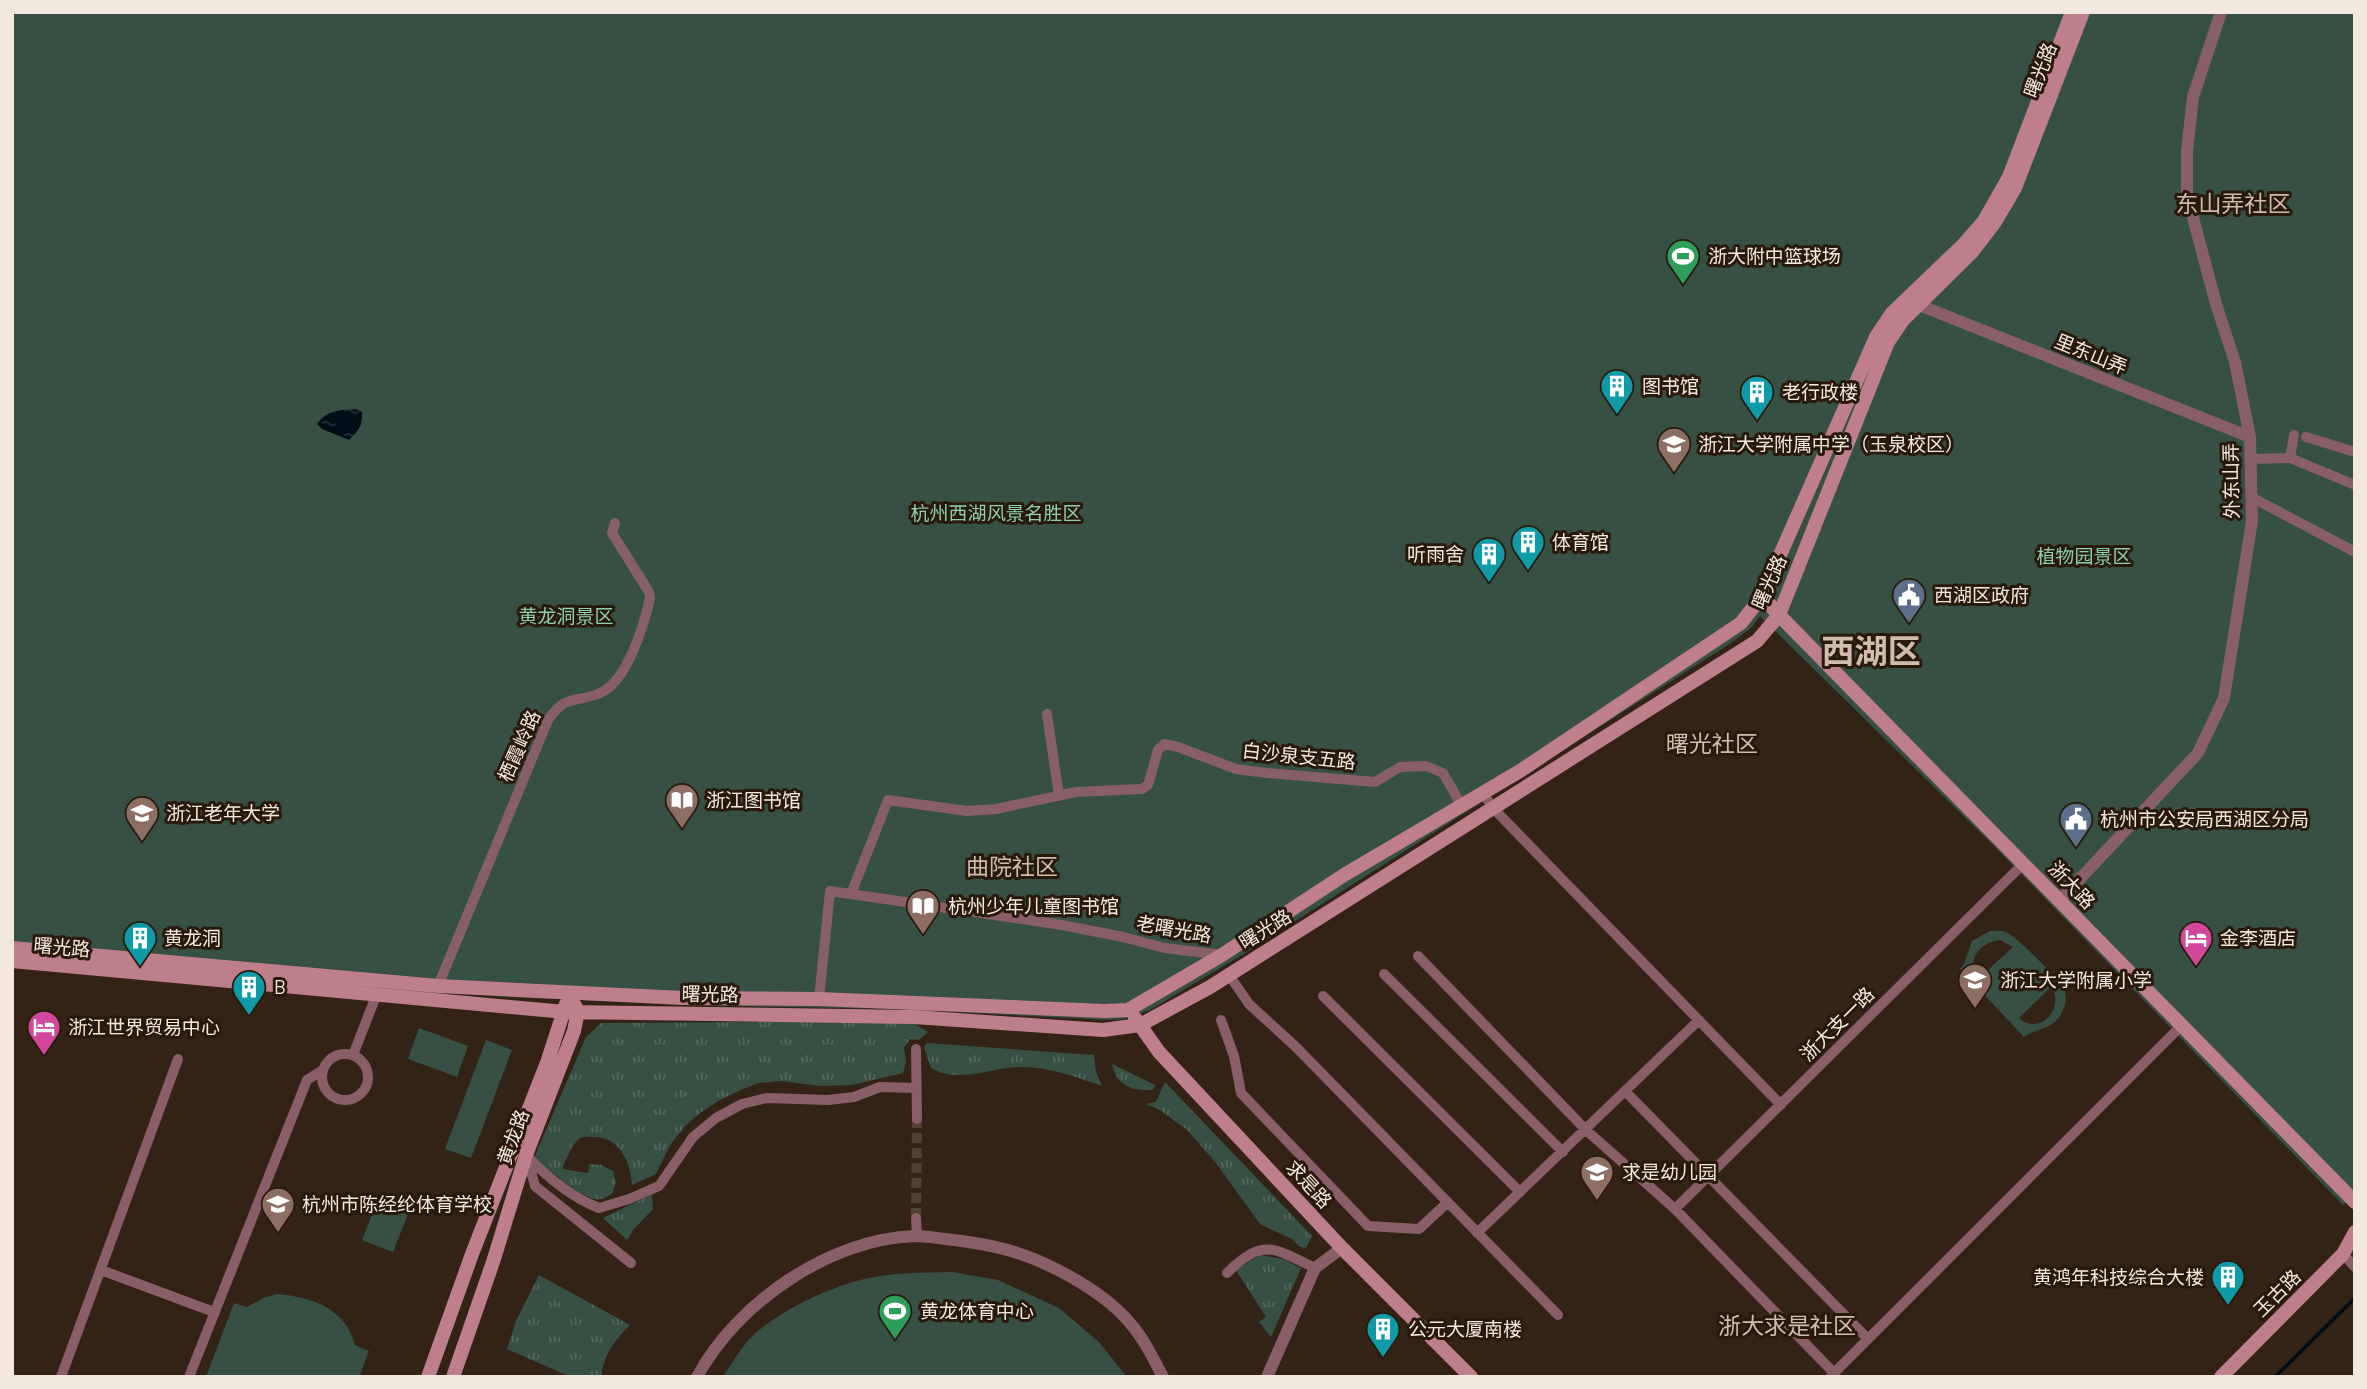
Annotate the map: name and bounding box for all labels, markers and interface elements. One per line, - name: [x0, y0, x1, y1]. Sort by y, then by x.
- street label: 曙光路: [2019, 39, 2060, 101]
- district label: 东山弄社区: [2176, 189, 2291, 217]
- sports icon: 浙大附中篮球场: [1664, 237, 1702, 286]
- place label: 浙大附中篮球场: [1708, 244, 1841, 267]
- street label: 里东山弄: [2052, 329, 2131, 378]
- building icon: 图书馆: [1598, 367, 1636, 416]
- building icon: 老行政楼: [1738, 373, 1776, 422]
- place label: 图书馆: [1642, 374, 1699, 397]
- place label: 老行政楼: [1782, 380, 1858, 403]
- school or university icon: 浙江大学附属中学（玉泉校区）: [1655, 425, 1693, 474]
- place label: 浙江大学附属中学（玉泉校区）: [1698, 432, 1964, 455]
- street label: 外东山弄: [2218, 443, 2243, 519]
- park label: 杭州西湖风景名胜区: [910, 501, 1082, 524]
- building icon: 体育馆: [1509, 523, 1547, 572]
- place label: 体育馆: [1552, 530, 1609, 553]
- building icon: 听雨舍: [1470, 535, 1508, 584]
- place label: 听雨舍: [1407, 542, 1464, 565]
- park label: 植物园景区: [2036, 544, 2132, 567]
- street label: 曙光路: [1746, 551, 1791, 613]
- public building icon: 西湖区政府: [1890, 576, 1928, 625]
- place label: 西湖区政府: [1934, 583, 2029, 606]
- park label: 黄龙洞景区: [518, 604, 614, 627]
- district label: 西湖区: [1822, 630, 1921, 670]
- street label: 栖霞岭路: [493, 706, 545, 785]
- district label: 曙光社区: [1666, 729, 1758, 757]
- street label: 白沙泉支五路: [1241, 738, 1357, 773]
- library icon: 浙江图书馆: [663, 781, 701, 830]
- place label: 浙江图书馆: [706, 788, 801, 811]
- school or university icon: 浙江老年大学: [123, 794, 161, 843]
- public building icon: 杭州市公安局西湖区分局: [2057, 800, 2095, 849]
- place label: 浙江老年大学: [166, 801, 280, 824]
- place label: 杭州市公安局西湖区分局: [2100, 807, 2309, 830]
- district label: 曲院社区: [966, 852, 1058, 880]
- street label: 浙大路: [2044, 856, 2100, 913]
- library icon: 杭州少年儿童图书馆: [904, 887, 942, 936]
- place label: 杭州少年儿童图书馆: [948, 894, 1119, 917]
- street label: 曙光路: [1234, 904, 1295, 953]
- street label: 老曙光路: [1135, 911, 1214, 946]
- building icon: 黄龙洞: [121, 919, 159, 968]
- hotel icon: 金李酒店: [2177, 919, 2215, 968]
- place label: 黄龙洞: [164, 926, 221, 949]
- place label: 金李酒店: [2220, 926, 2296, 949]
- street label: 曙光路: [33, 933, 91, 960]
- school or university icon: 浙江大学附属小学: [1956, 961, 1994, 1010]
- building icon: B: [230, 968, 268, 1017]
- place label: 浙江大学附属小学: [2000, 968, 2152, 991]
- place label: B: [274, 975, 286, 998]
- street label: 曙光路: [681, 982, 739, 1005]
- street label: 浙大支一路: [1795, 982, 1878, 1065]
- hotel icon: 浙江世界贸易中心: [25, 1008, 63, 1057]
- place label: 浙江世界贸易中心: [68, 1015, 220, 1038]
- street label: 黄龙路: [492, 1106, 533, 1168]
- school or university icon: 求是幼儿园: [1578, 1153, 1616, 1202]
- street label: 求是路: [1282, 1155, 1337, 1212]
- place label: 求是幼儿园: [1622, 1160, 1717, 1183]
- school or university icon: 杭州市陈经纶体育学校: [259, 1185, 297, 1234]
- place label: 杭州市陈经纶体育学校: [302, 1192, 492, 1215]
- building icon: 黄鸿年科技综合大楼: [2209, 1258, 2247, 1307]
- street label: 玉古路: [2248, 1264, 2305, 1321]
- place label: 黄鸿年科技综合大楼: [2033, 1265, 2204, 1288]
- sports icon: 黄龙体育中心: [876, 1292, 914, 1341]
- place label: 黄龙体育中心: [920, 1299, 1034, 1322]
- building icon: 公元大厦南楼: [1364, 1310, 1402, 1359]
- district label: 浙大求是社区: [1718, 1311, 1856, 1339]
- place label: 公元大厦南楼: [1408, 1317, 1522, 1340]

